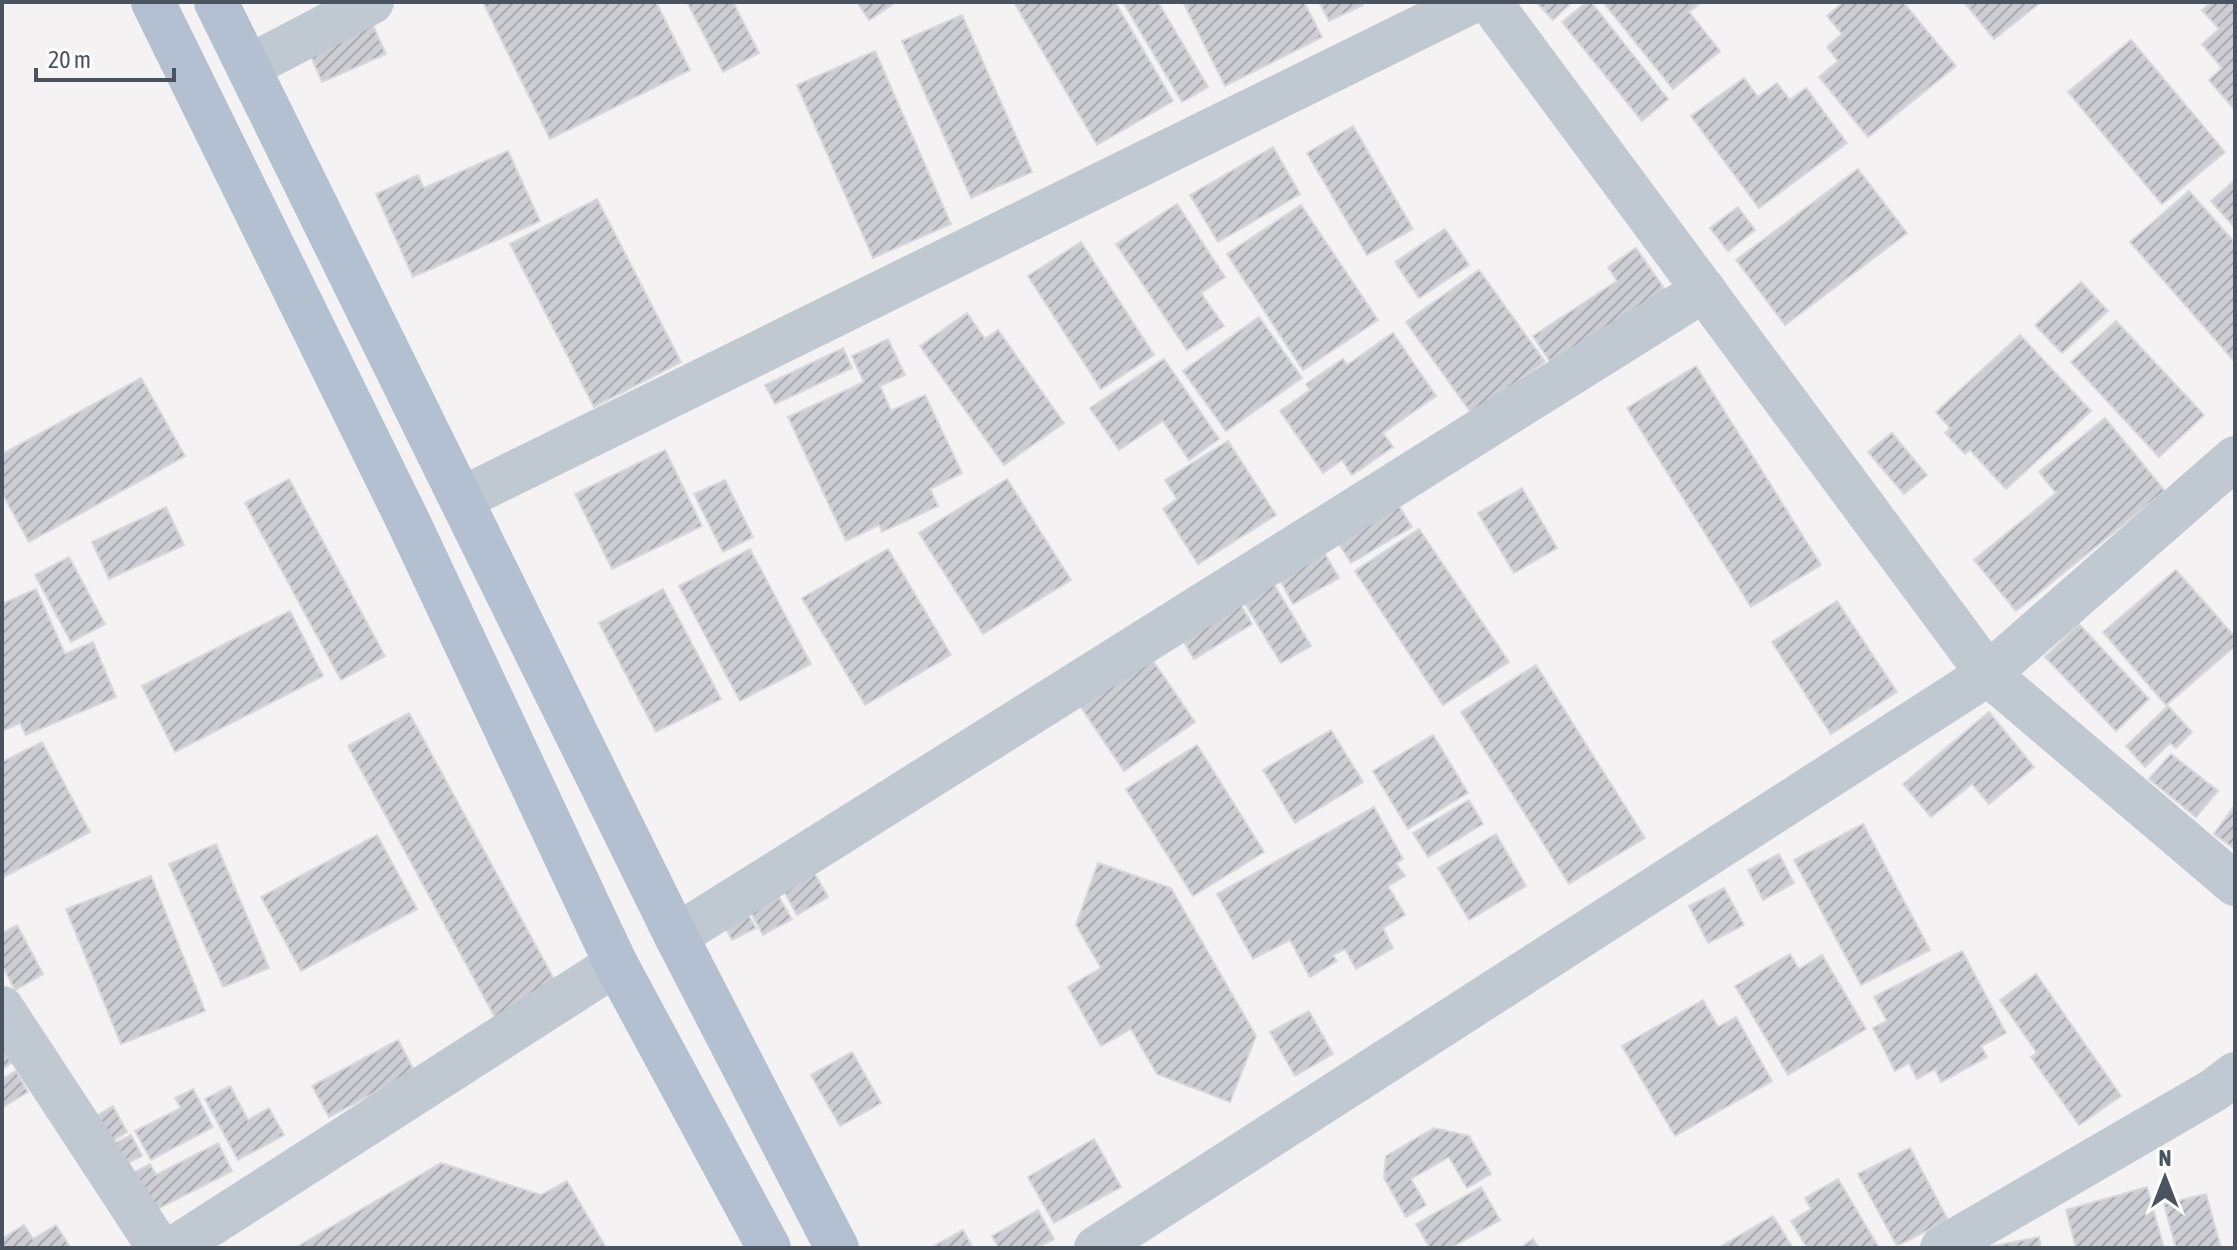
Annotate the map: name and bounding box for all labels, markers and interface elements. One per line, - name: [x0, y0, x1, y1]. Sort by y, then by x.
- scale bar: [36, 32, 174, 82]
- text: 20 m: [48, 46, 91, 73]
- north arrow: [2125, 1138, 2205, 1218]
- text: N: [2159, 1145, 2171, 1171]

